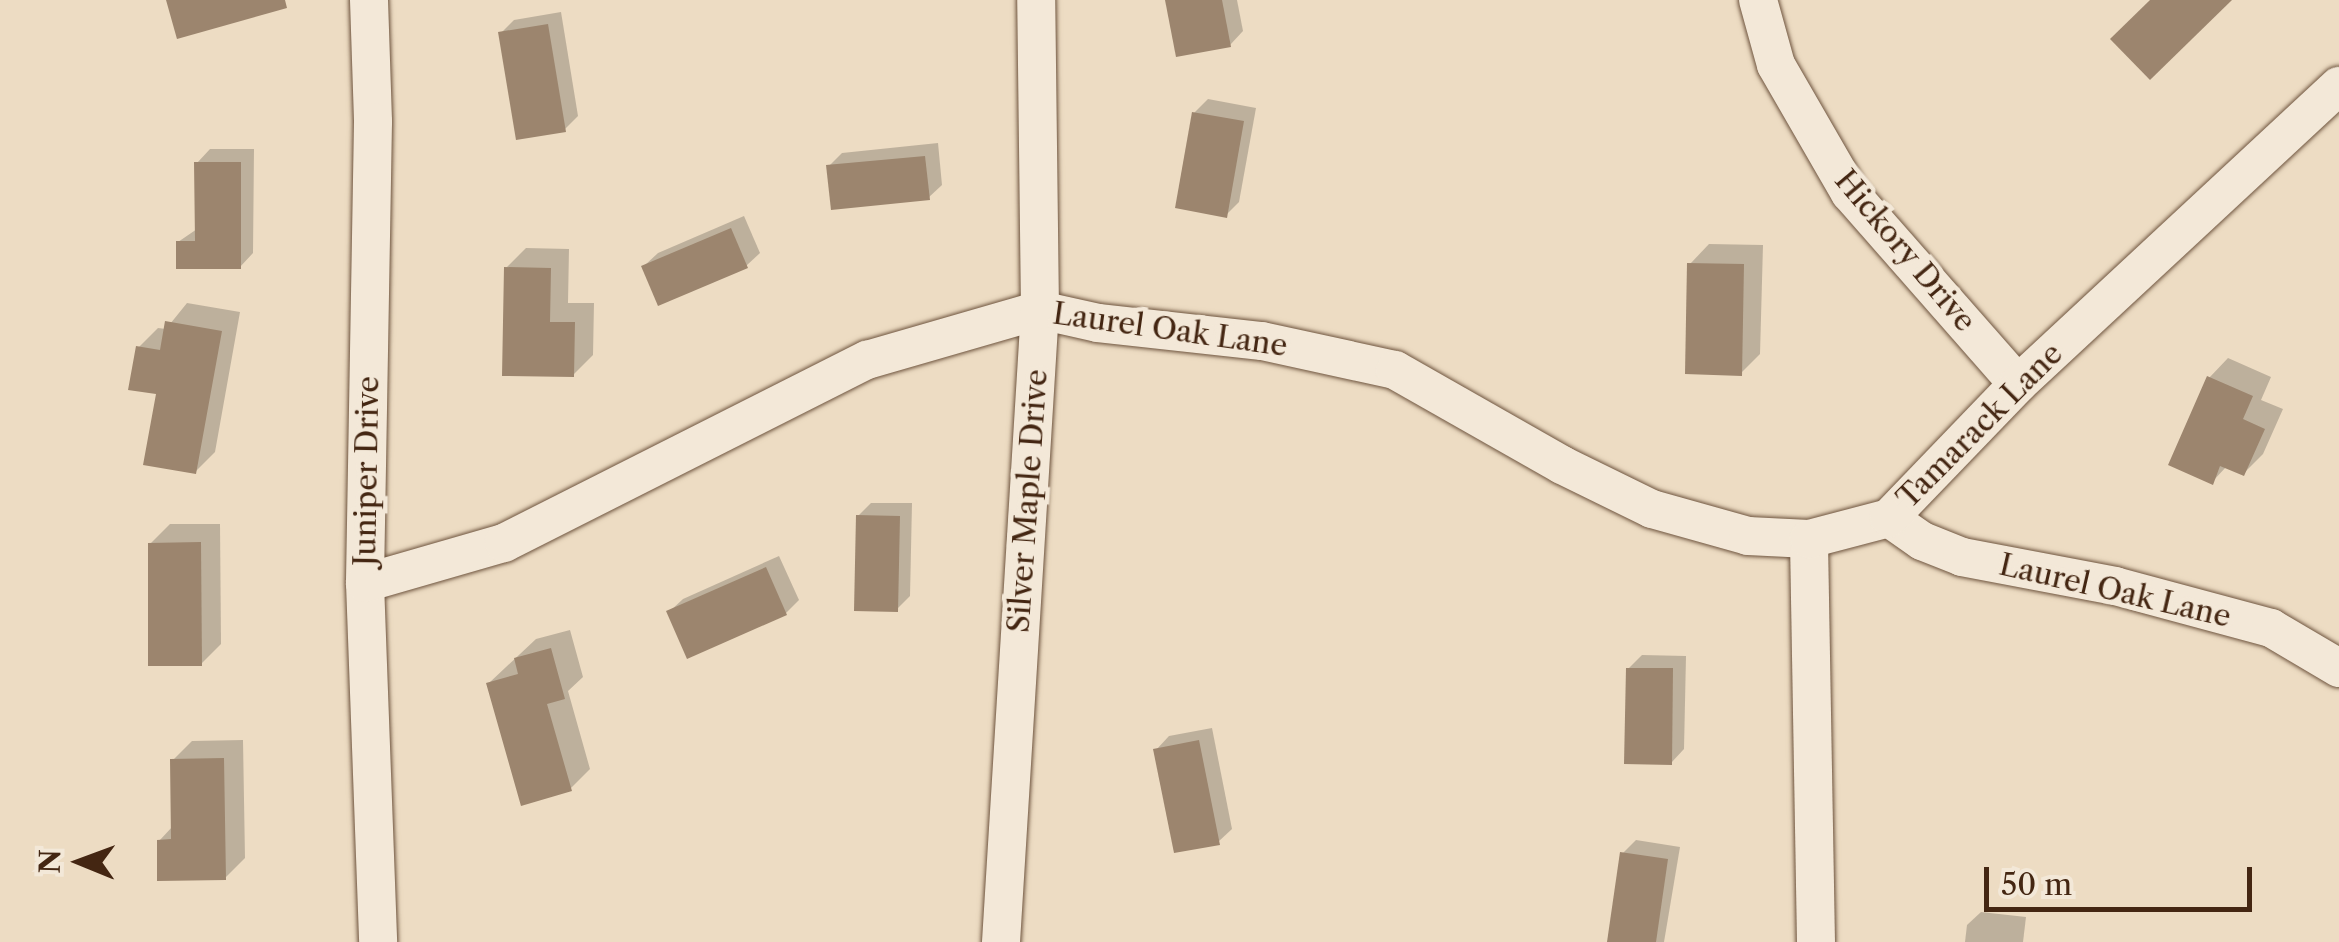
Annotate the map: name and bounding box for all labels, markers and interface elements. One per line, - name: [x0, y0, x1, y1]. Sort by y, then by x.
- street label: Hickory Drive: [1827, 163, 1983, 339]
- street label: Laurel Oak Lane: [1050, 296, 1290, 364]
- street label: Tamarack Lane: [1890, 336, 2070, 516]
- street label: Silver Maple Drive: [1001, 368, 1055, 634]
- street label: Juniper Drive: [347, 375, 387, 567]
- street label: Laurel Oak Lane: [1995, 547, 2235, 635]
- north arrow: [30, 812, 130, 912]
- scale bar: [1989, 847, 2256, 909]
- text: N: [33, 849, 67, 874]
- text: 50 m: [2001, 866, 2072, 903]

